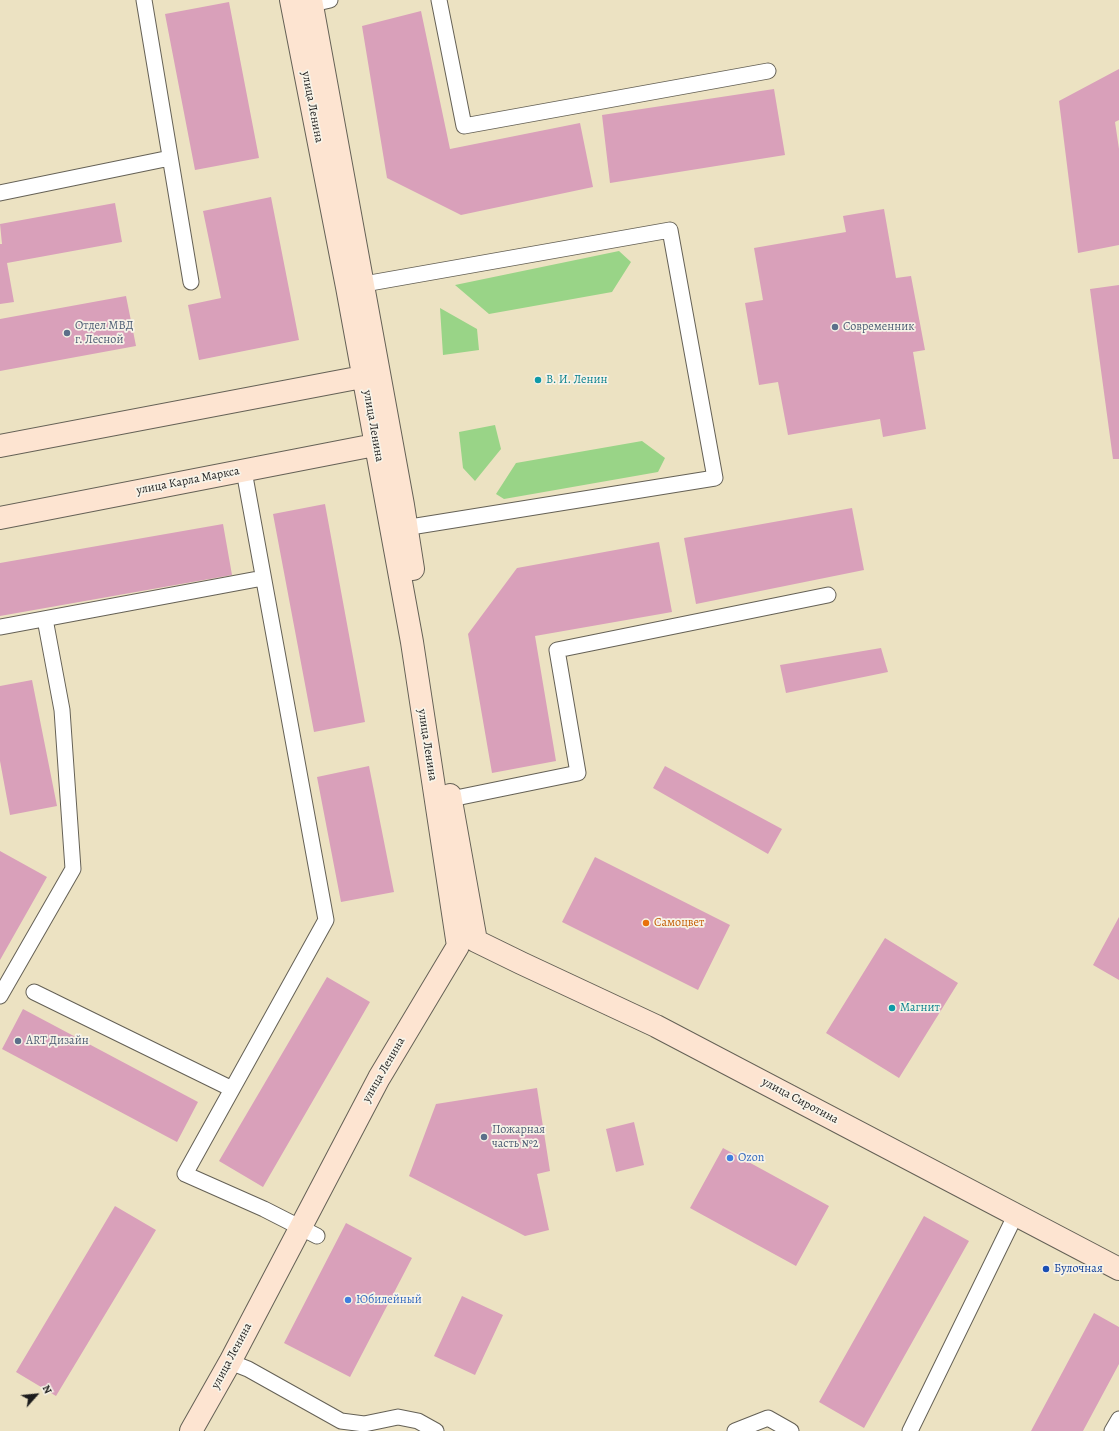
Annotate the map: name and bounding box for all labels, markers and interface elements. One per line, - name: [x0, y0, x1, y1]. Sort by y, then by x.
- street label: улица Ленина: [298, 70, 326, 144]
- place label: Отдел МВД г. Лесной: [75, 319, 133, 347]
- place label: Современник: [843, 320, 915, 334]
- marker: Современник: [830, 322, 840, 332]
- marker: Отдел МВД г. Лесной: [62, 328, 72, 338]
- place label: В. И. Ленин: [546, 373, 607, 387]
- marker: В. И. Ленин: [533, 375, 543, 385]
- street label: улица Ленина: [360, 389, 386, 463]
- street label: улица Карла Маркса: [135, 464, 241, 498]
- street label: улица Ленина: [414, 708, 440, 782]
- place label: Самоцвет: [654, 916, 704, 930]
- marker: Самоцвет: [641, 918, 651, 928]
- place label: Магнит: [900, 1001, 940, 1015]
- marker: Магнит: [887, 1003, 897, 1013]
- place label: ART Дизайн: [26, 1034, 89, 1048]
- street label: улица Ленина: [360, 1035, 408, 1105]
- marker: ART Дизайн: [13, 1036, 23, 1046]
- street label: улица Сиротина: [759, 1075, 841, 1127]
- place label: Пожарная часть №2: [492, 1123, 545, 1151]
- marker: Пожарная часть №2: [479, 1132, 489, 1142]
- place label: Ozon: [738, 1151, 764, 1165]
- marker: Ozon: [725, 1153, 735, 1163]
- place label: Булочная: [1054, 1262, 1103, 1276]
- marker: Булочная: [1041, 1264, 1051, 1274]
- place label: Юбилейный: [356, 1293, 422, 1307]
- marker: Юбилейный: [343, 1295, 353, 1305]
- street label: улица Ленина: [209, 1321, 255, 1391]
- north arrow: [16, 1375, 56, 1415]
- text: N: [39, 1382, 56, 1396]

